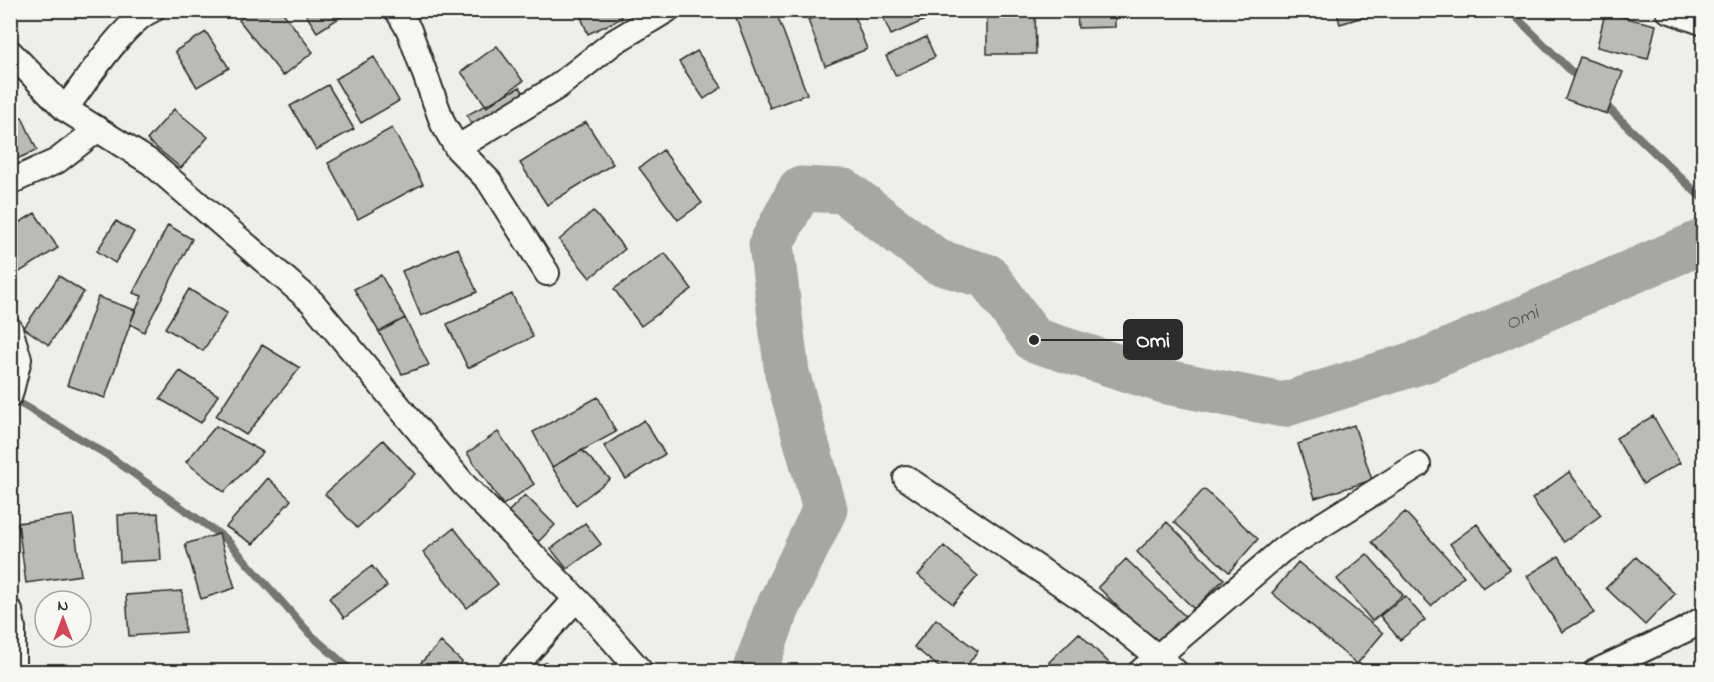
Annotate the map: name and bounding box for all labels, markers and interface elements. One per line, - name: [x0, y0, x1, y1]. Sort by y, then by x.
- water label: Omi: [1501, 297, 1546, 339]
- callout: Omi: [1124, 320, 1182, 359]
- text: Omi: [1136, 327, 1170, 357]
- north arrow: [33, 589, 93, 649]
- text: N: [58, 594, 69, 618]

